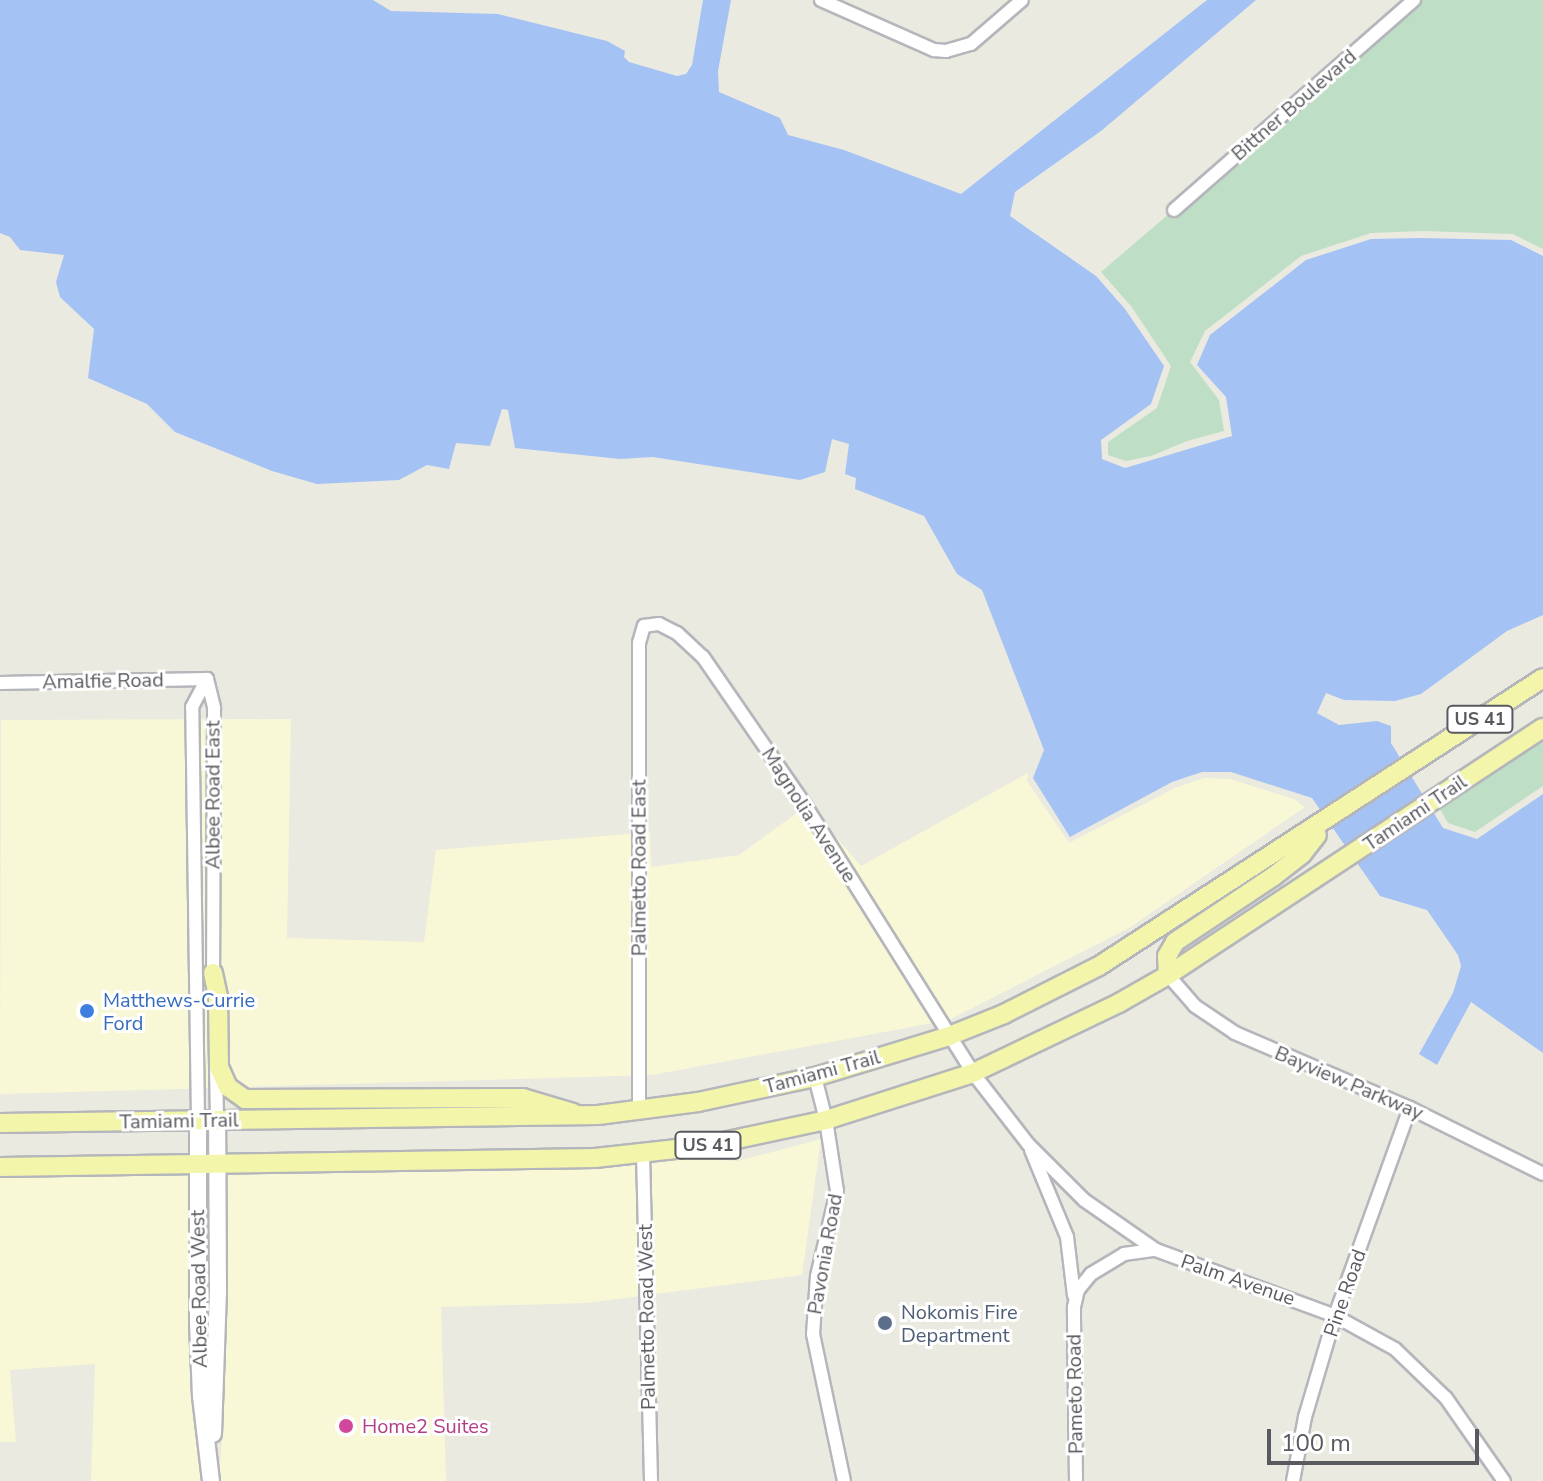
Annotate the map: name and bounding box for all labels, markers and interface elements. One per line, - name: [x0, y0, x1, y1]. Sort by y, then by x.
- street label: Bittner Boulevard: [1227, 44, 1361, 166]
- street label: Amalfie Road: [42, 668, 164, 694]
- road number: US 41: [1446, 705, 1514, 733]
- street label: Albee Road East: [201, 721, 225, 869]
- street label: Magnolia Avenue: [756, 743, 862, 887]
- street label: Tamiami Trail: [1359, 770, 1471, 856]
- street label: Palmetto Road East: [627, 780, 651, 956]
- place label: Matthews-Currie Ford: [103, 988, 255, 1035]
- marker: Matthews-Currie Ford: [78, 1002, 96, 1020]
- street label: Bayview Parkway: [1271, 1041, 1427, 1125]
- street label: Tamiami Trail: [761, 1045, 883, 1099]
- street label: Tamiami Trail: [119, 1108, 239, 1134]
- road number: US 41: [674, 1131, 742, 1159]
- street label: Pavonia Road: [803, 1192, 847, 1316]
- street label: Albee Road West: [186, 1210, 212, 1368]
- street label: Palmetto Road West: [633, 1224, 661, 1410]
- street label: Pine Road: [1319, 1246, 1371, 1340]
- street label: Palm Avenue: [1178, 1249, 1298, 1311]
- place label: Nokomis Fire Department: [901, 1300, 1018, 1347]
- marker: Nokomis Fire Department: [876, 1314, 894, 1332]
- street label: Pameto Road: [1062, 1334, 1088, 1454]
- scale bar: [1271, 1413, 1483, 1463]
- place label: Home2 Suites: [362, 1414, 489, 1438]
- marker: Home2 Suites: [337, 1417, 355, 1435]
- text: 100 m: [1281, 1427, 1351, 1459]

